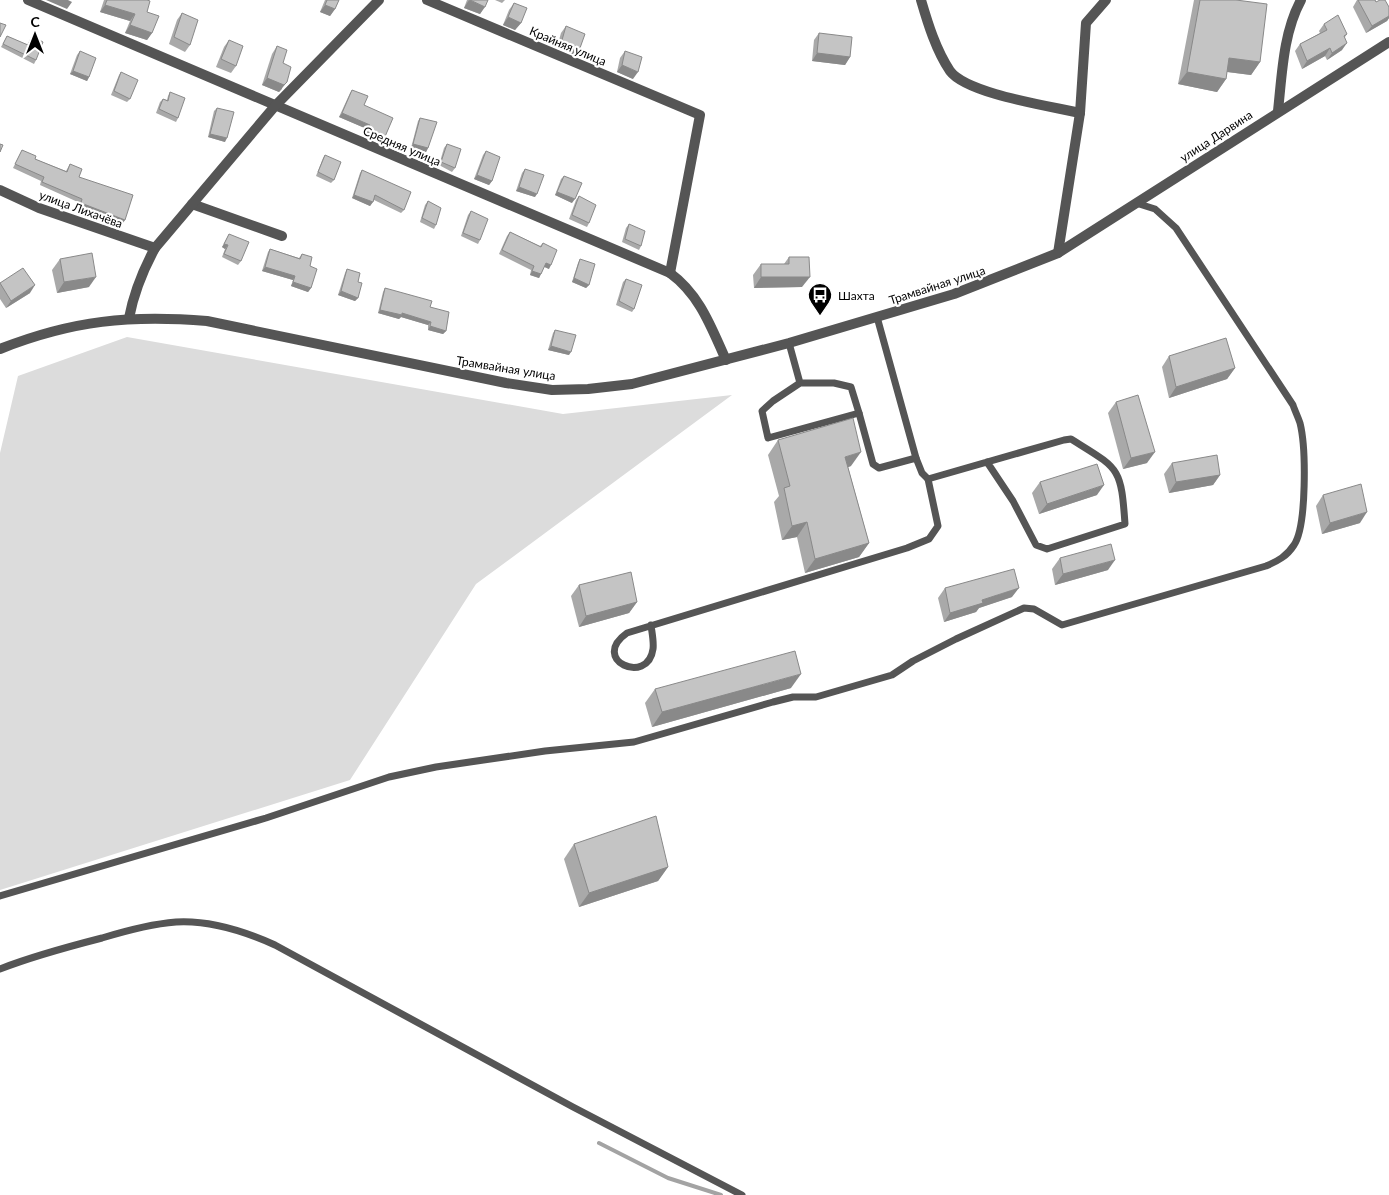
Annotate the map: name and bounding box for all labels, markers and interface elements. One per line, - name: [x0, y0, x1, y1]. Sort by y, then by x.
- north arrow: [10, 10, 60, 60]
- text: С: [30, 13, 40, 30]
- street label: Крайняя улица: [527, 23, 609, 69]
- street label: улица Дарвина: [1177, 107, 1255, 165]
- street label: Средняя улица: [361, 123, 443, 169]
- street label: улица Лихачёва: [37, 187, 125, 231]
- street label: Трамвайная улица: [887, 262, 987, 308]
- bus stop icon: Шахта: [807, 282, 833, 316]
- place label: Шахта: [838, 288, 875, 303]
- street label: Трамвайная улица: [455, 353, 557, 383]

